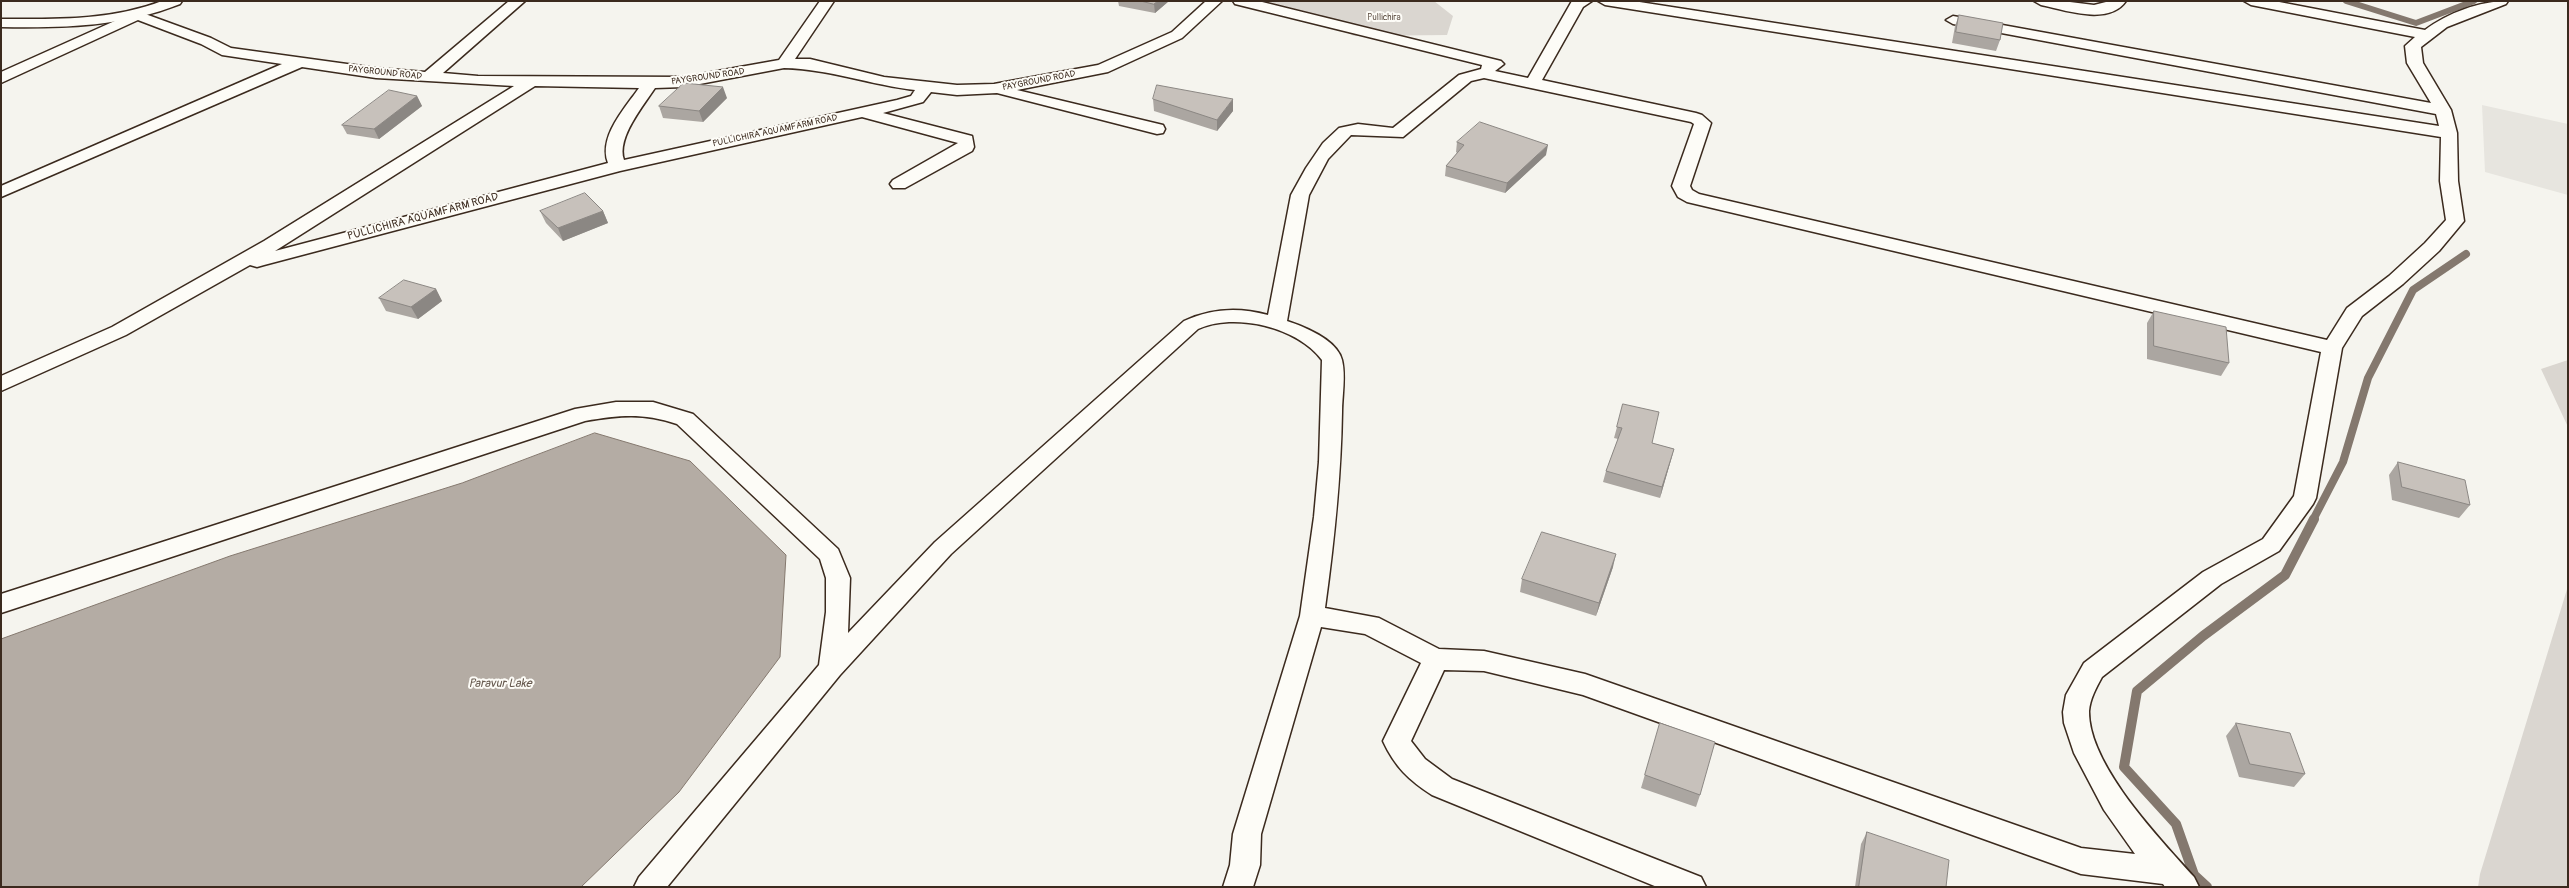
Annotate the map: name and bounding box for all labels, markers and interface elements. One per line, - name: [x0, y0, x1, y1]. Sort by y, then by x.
- park label: Pullichira: [1367, 13, 1401, 23]
- street label: PAYGROUND ROAD: [348, 64, 422, 82]
- street label: PAYGROUND ROAD: [671, 67, 745, 87]
- street label: PAYGROUND ROAD: [1002, 69, 1076, 93]
- street label: PULLICHIRA AQUAMFARM ROAD: [712, 112, 838, 150]
- street label: PULLICHIRA AQUAMFARM ROAD: [346, 190, 500, 244]
- water label: Paravur Lake: [468, 677, 532, 691]

